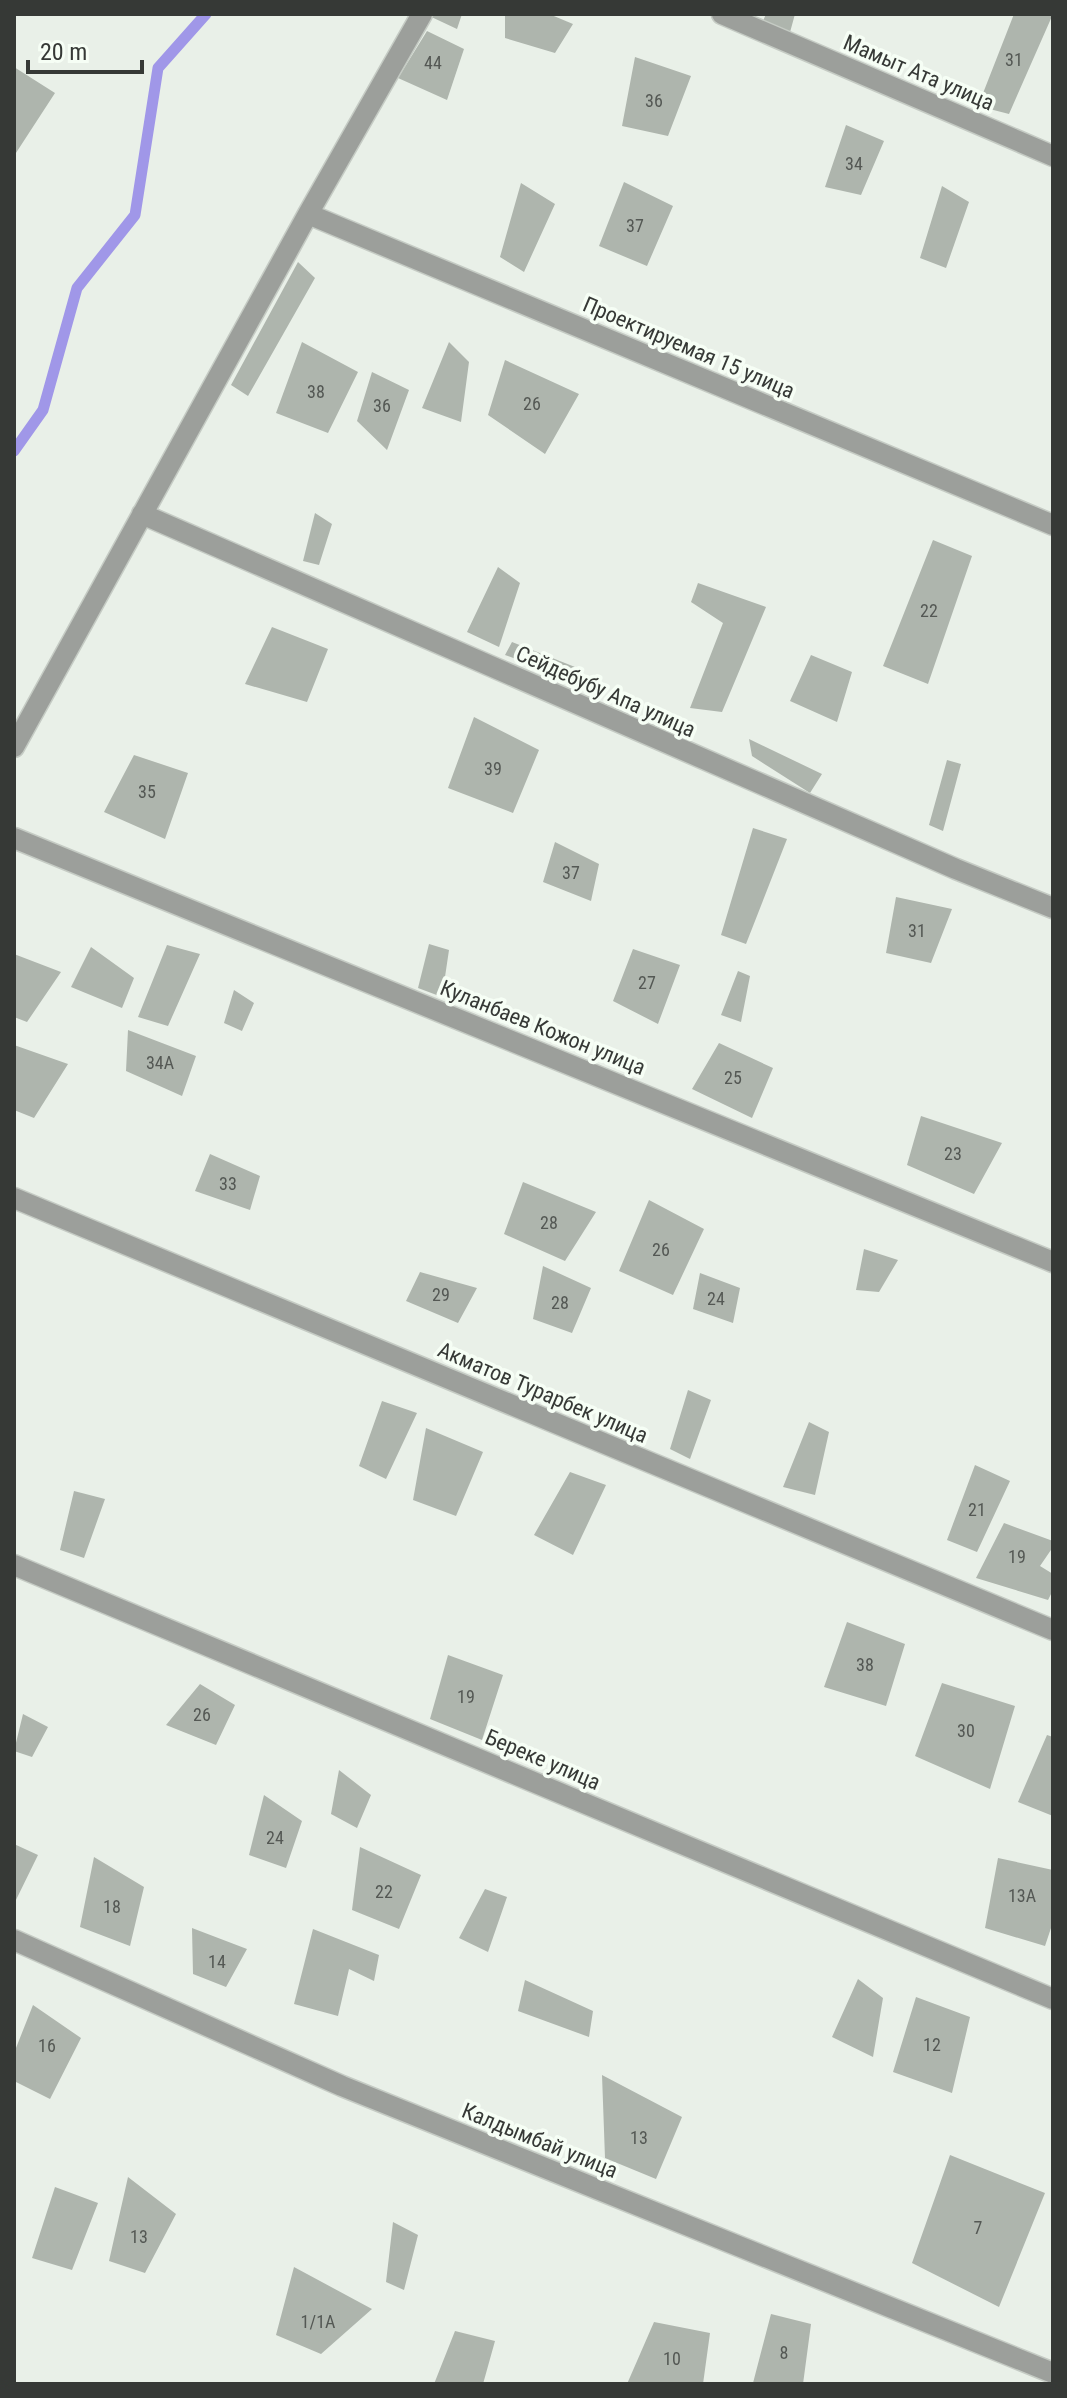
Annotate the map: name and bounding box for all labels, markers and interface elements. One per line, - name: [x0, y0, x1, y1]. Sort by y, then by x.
- scale bar: [28, 24, 142, 74]
- street label: Мамыт Ата улица: [840, 30, 998, 115]
- text: 20 m: [40, 38, 87, 66]
- house number: 31: [1005, 49, 1023, 70]
- house number: 44: [424, 52, 442, 73]
- house number: 36: [645, 90, 663, 111]
- house number: 34: [845, 153, 863, 174]
- house number: 37: [626, 215, 644, 236]
- street label: Проектируемая 15 улица: [579, 292, 798, 403]
- house number: 38: [307, 381, 325, 402]
- house number: 26: [523, 393, 541, 414]
- house number: 36: [373, 395, 391, 416]
- house number: 22: [920, 600, 938, 621]
- street label: Сейдебубу Апа улица: [512, 641, 699, 742]
- house number: 39: [484, 758, 502, 779]
- house number: 35: [138, 781, 156, 802]
- house number: 37: [562, 862, 580, 883]
- house number: 31: [908, 920, 926, 941]
- house number: 27: [638, 972, 656, 993]
- street label: Куланбаев Кожон улица: [437, 975, 649, 1080]
- house number: 34А: [146, 1052, 175, 1073]
- house number: 25: [724, 1067, 742, 1088]
- house number: 23: [944, 1143, 962, 1164]
- house number: 33: [219, 1173, 237, 1194]
- house number: 28: [540, 1212, 558, 1233]
- house number: 26: [652, 1239, 670, 1260]
- house number: 29: [432, 1284, 450, 1305]
- house number: 24: [707, 1288, 725, 1309]
- house number: 28: [551, 1292, 569, 1313]
- street label: Акматов Турарбек улица: [434, 1337, 651, 1448]
- house number: 21: [968, 1499, 986, 1520]
- house number: 19: [1008, 1546, 1026, 1567]
- house number: 38: [856, 1654, 874, 1675]
- house number: 19: [457, 1686, 475, 1707]
- house number: 26: [193, 1704, 211, 1725]
- house number: 30: [957, 1720, 975, 1741]
- street label: Береке улица: [482, 1724, 604, 1795]
- house number: 24: [266, 1827, 284, 1848]
- house number: 22: [375, 1881, 393, 1902]
- house number: 13А: [1008, 1885, 1037, 1906]
- house number: 18: [103, 1896, 121, 1917]
- house number: 14: [208, 1951, 226, 1972]
- house number: 12: [923, 2034, 941, 2055]
- house number: 16: [38, 2035, 56, 2056]
- street label: Калдымбай улица: [458, 2098, 621, 2183]
- house number: 13: [630, 2127, 648, 2148]
- house number: 7: [974, 2217, 983, 2238]
- house number: 13: [130, 2226, 148, 2247]
- house number: 1/1А: [301, 2311, 336, 2332]
- house number: 8: [780, 2342, 788, 2363]
- house number: 10: [663, 2348, 681, 2369]

